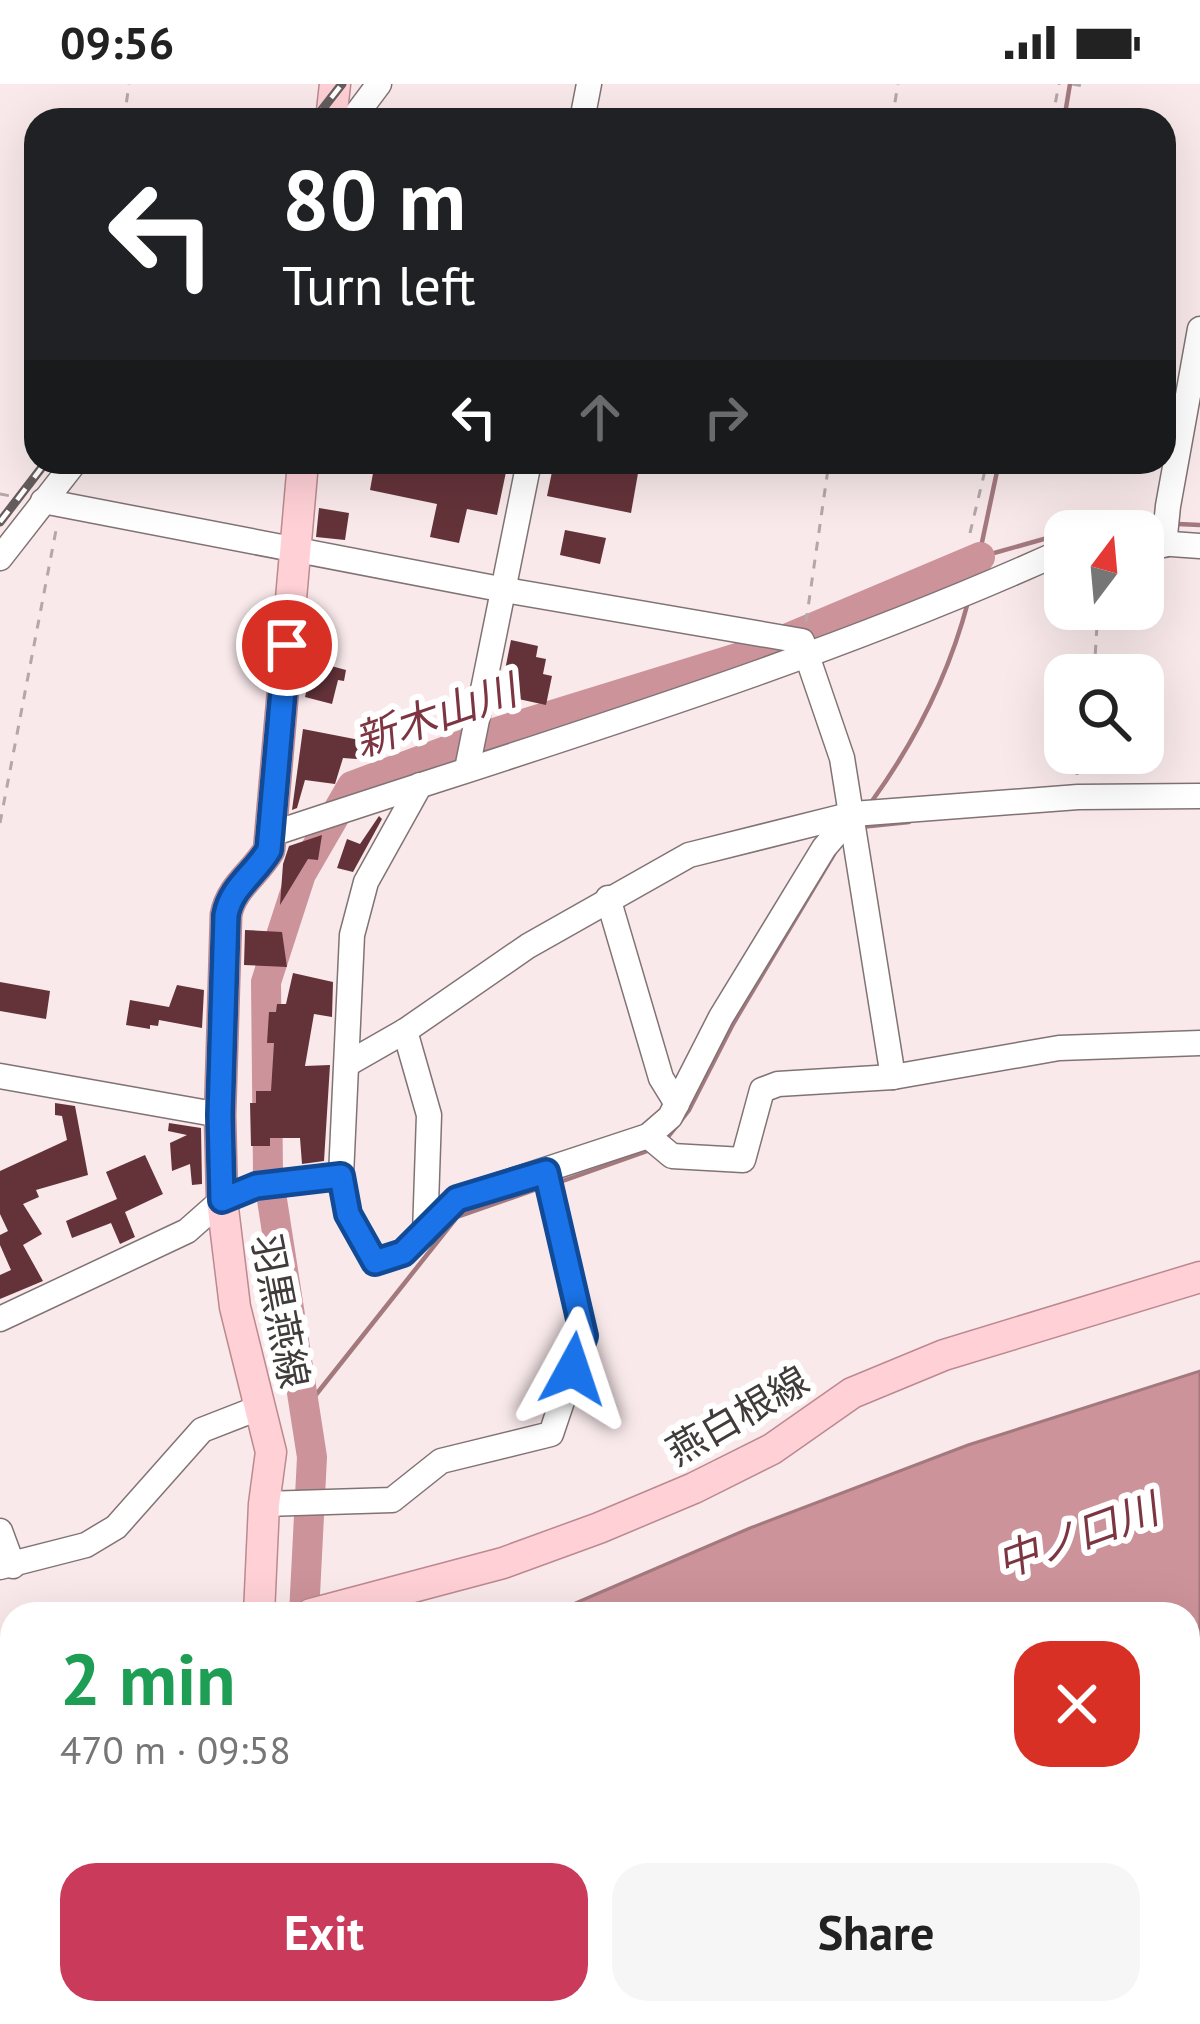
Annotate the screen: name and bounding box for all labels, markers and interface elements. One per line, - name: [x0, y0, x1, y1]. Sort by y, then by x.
- text: 09:56: [60, 13, 174, 71]
- text: 80 m: [282, 144, 466, 253]
- icon: left: [84, 156, 240, 312]
- text: Turn left: [282, 250, 476, 320]
- icon: left: [441, 384, 507, 450]
- icon: ahead: [567, 384, 633, 450]
- icon: right: [693, 384, 759, 450]
- north arrow: [1044, 510, 1164, 630]
- map controls: [1044, 510, 1164, 774]
- pin: [236, 594, 338, 696]
- icon: arrive: [254, 612, 320, 678]
- button: search: [1044, 654, 1164, 774]
- water label: 新木山川: [347, 660, 527, 768]
- street label: 羽黒燕線: [241, 1230, 321, 1392]
- position arrow: [510, 1306, 636, 1432]
- street label: 燕白根線: [657, 1354, 817, 1476]
- water label: 中ノ口川: [989, 1479, 1169, 1590]
- text: 2 min: [60, 1632, 236, 1725]
- button: close: [1014, 1641, 1140, 1767]
- text: 470 m · 09:58: [60, 1724, 291, 1775]
- button: Exit: [60, 1863, 588, 2001]
- button: Share: [612, 1863, 1140, 2001]

